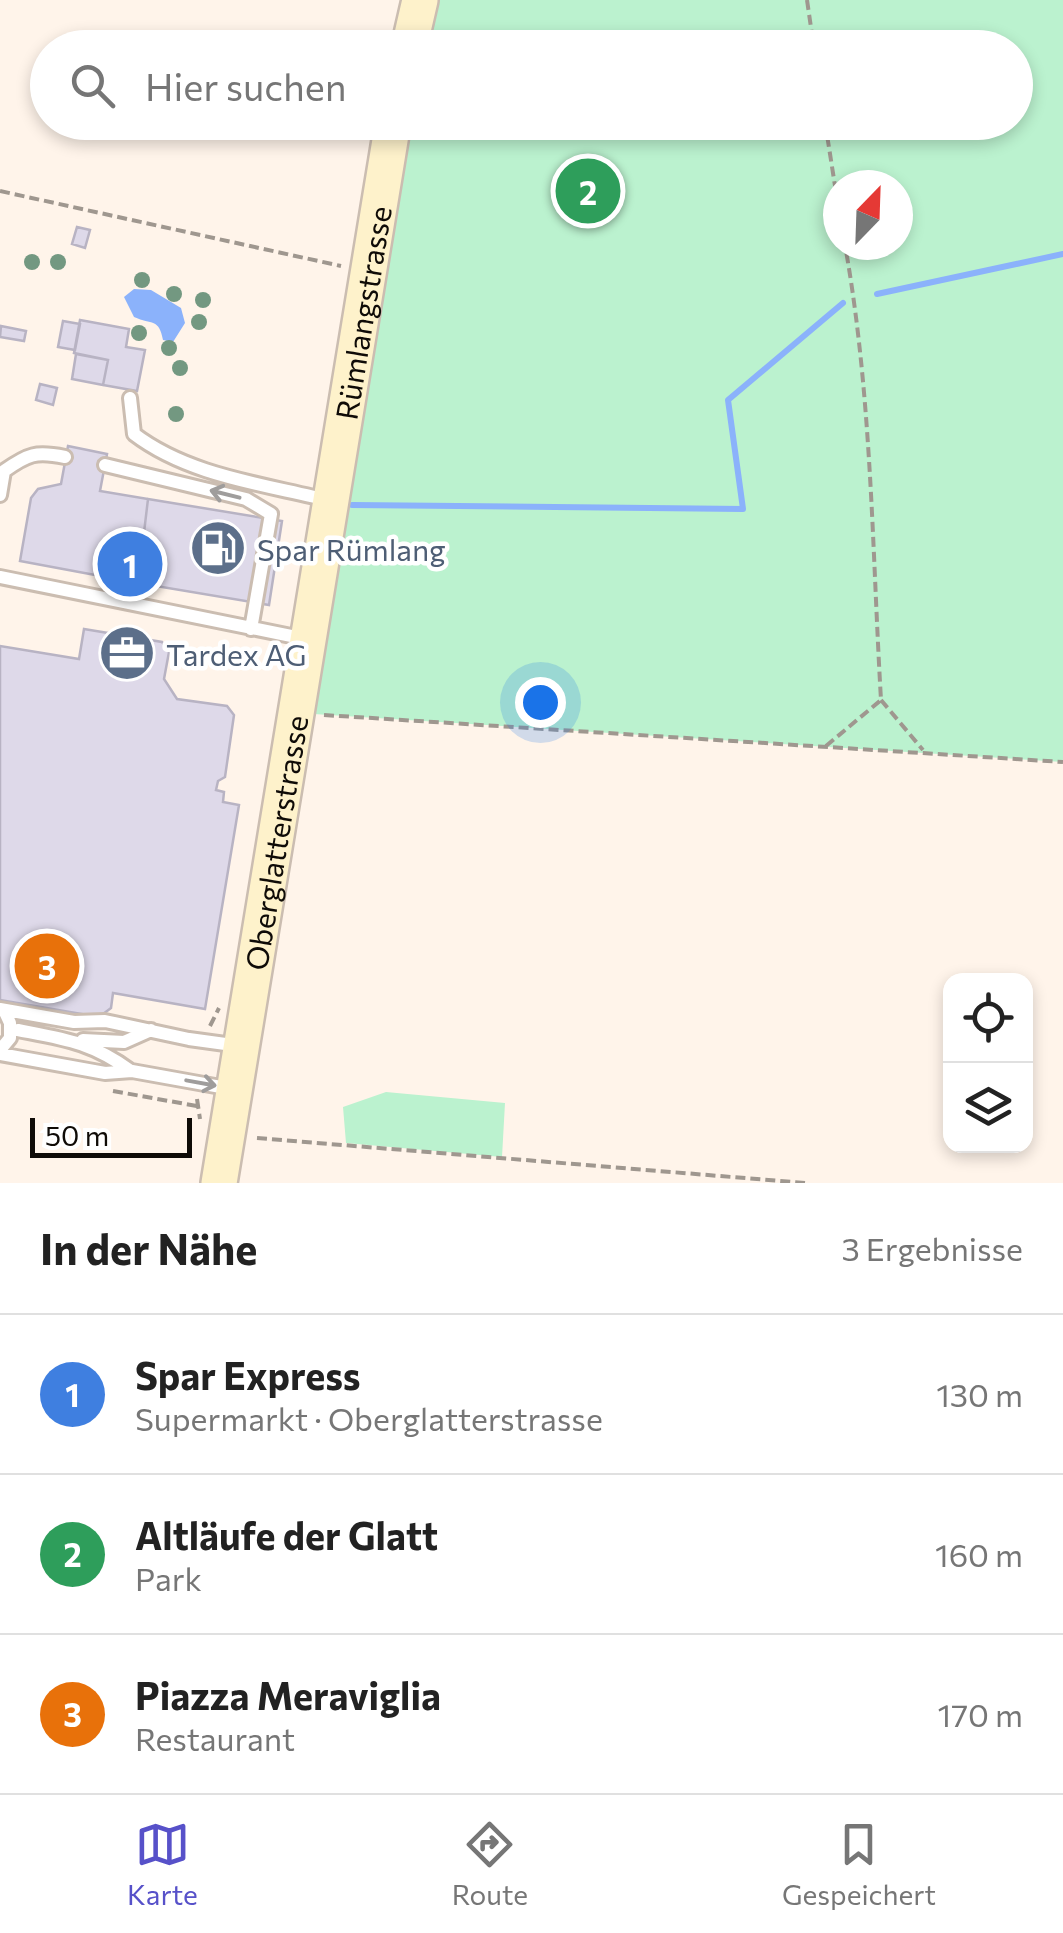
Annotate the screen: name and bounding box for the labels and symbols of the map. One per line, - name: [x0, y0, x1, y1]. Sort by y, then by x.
- pin: 2: [556, 154, 620, 228]
- north arrow: [823, 170, 913, 260]
- street label: Rümlangstrasse: [326, 203, 397, 422]
- one-way arrow: [210, 484, 242, 502]
- fuel station icon: Spar Rümlang: [188, 518, 248, 578]
- pin: 1: [98, 526, 162, 602]
- place label: Spar Rümlang: [257, 530, 445, 567]
- office icon: Tardex AG: [97, 623, 157, 683]
- place label: Tardex AG: [166, 635, 306, 672]
- your location: [515, 677, 566, 728]
- street label: Oberglatterstrasse: [236, 712, 314, 973]
- pin: 3: [15, 928, 80, 1004]
- one-way arrow: [184, 1074, 217, 1093]
- scale bar: [30, 1113, 192, 1158]

